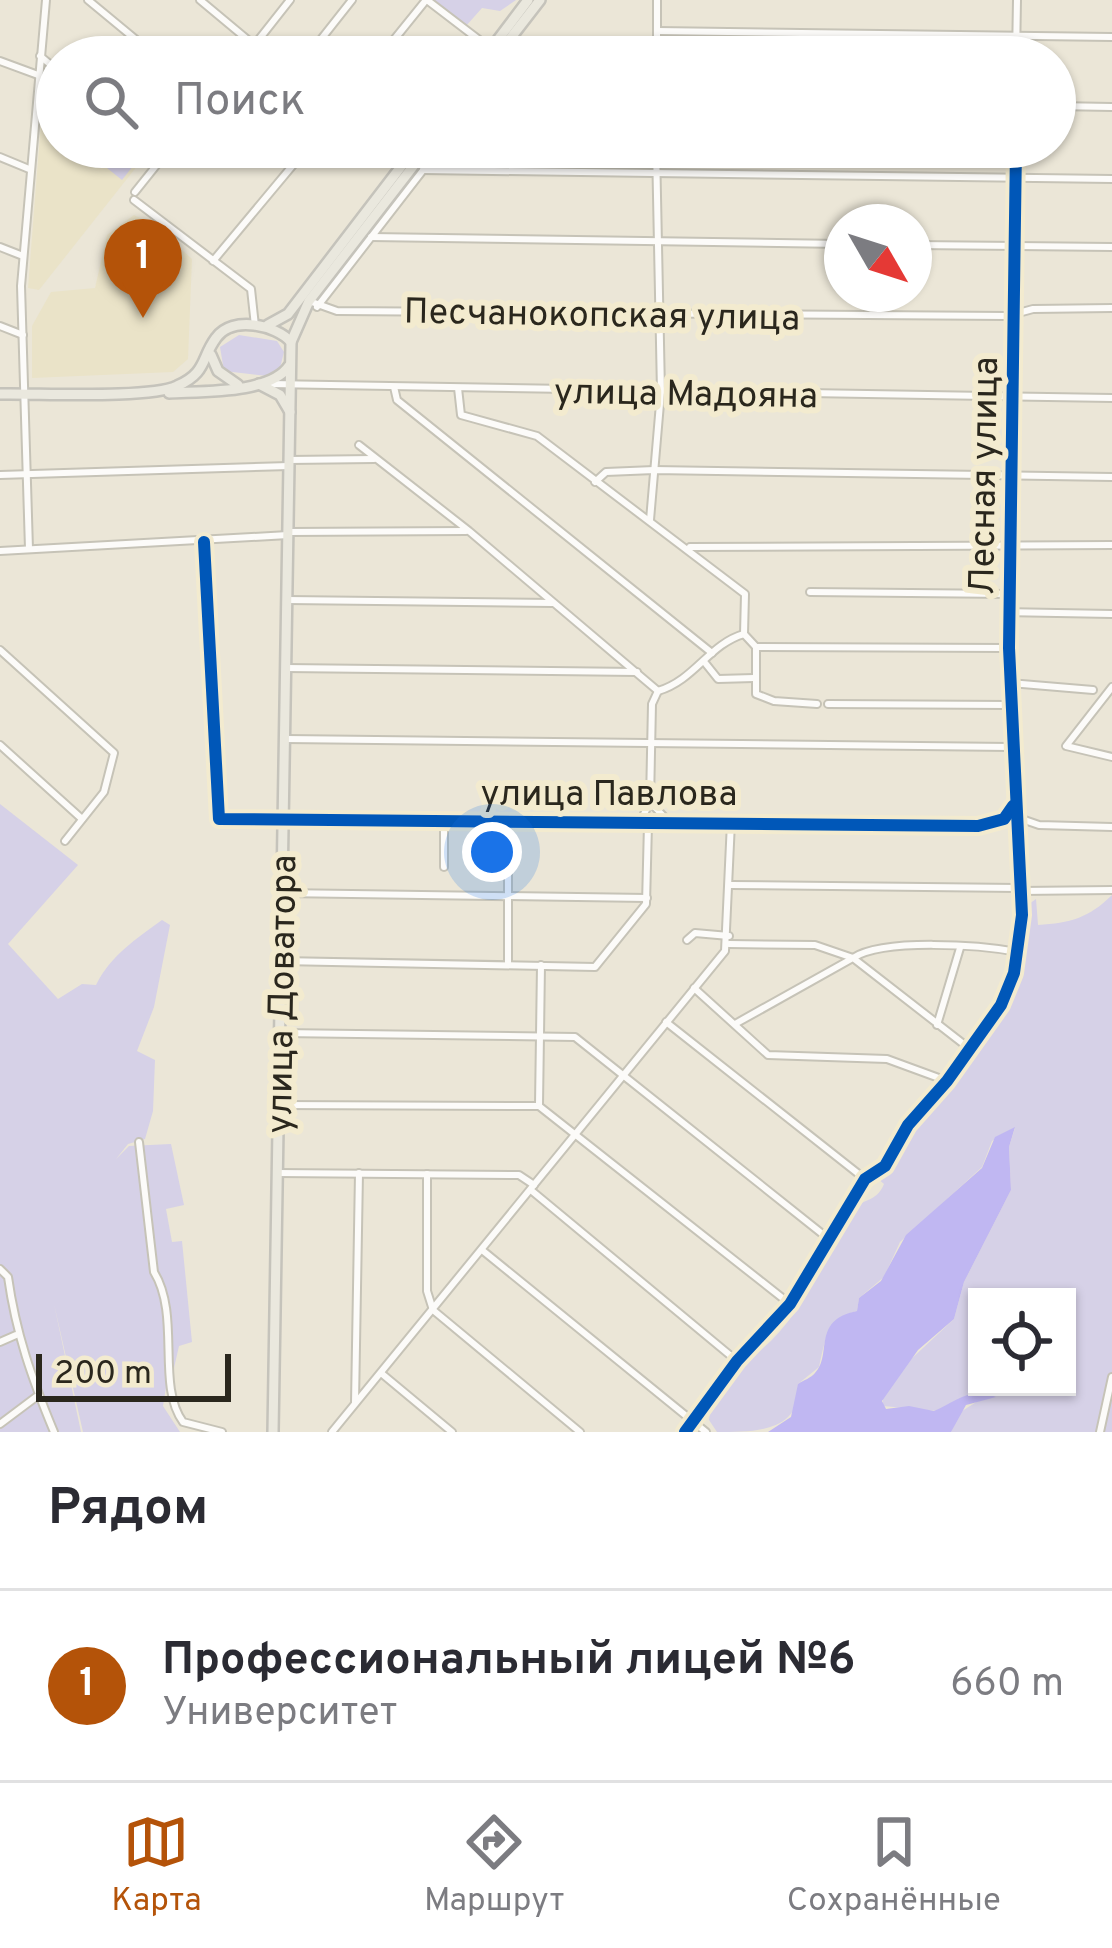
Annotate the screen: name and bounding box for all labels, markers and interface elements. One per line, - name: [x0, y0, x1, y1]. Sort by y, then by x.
- search box: [36, 36, 1076, 168]
- icon: search: [78, 69, 144, 135]
- text: Поиск: [174, 74, 305, 131]
- north arrow: [824, 204, 932, 312]
- pin: 1: [104, 219, 182, 318]
- street label: Песчанокопская улица: [403, 291, 801, 343]
- street label: Лесная улица: [961, 356, 1011, 596]
- street label: улица Мадояна: [554, 371, 818, 421]
- street label: улица Павлова: [480, 773, 738, 819]
- your location: [462, 822, 522, 882]
- street label: улица Доватора: [259, 854, 309, 1134]
- map controls: [968, 1288, 1076, 1396]
- button: locate: [968, 1288, 1076, 1396]
- scale bar: [36, 1348, 231, 1401]
- text: 200 m: [54, 1354, 152, 1396]
- text: Рядом: [48, 1478, 208, 1543]
- text: Профессиональный лицей №6: [162, 1633, 855, 1690]
- text: 1: [79, 1661, 95, 1710]
- text: 660 m: [950, 1661, 1064, 1710]
- text: Университет: [162, 1690, 397, 1739]
- tab: Карта: [111, 1809, 202, 1923]
- tab: Маршрут: [424, 1809, 564, 1923]
- tab: Сохранённые: [787, 1809, 1001, 1923]

